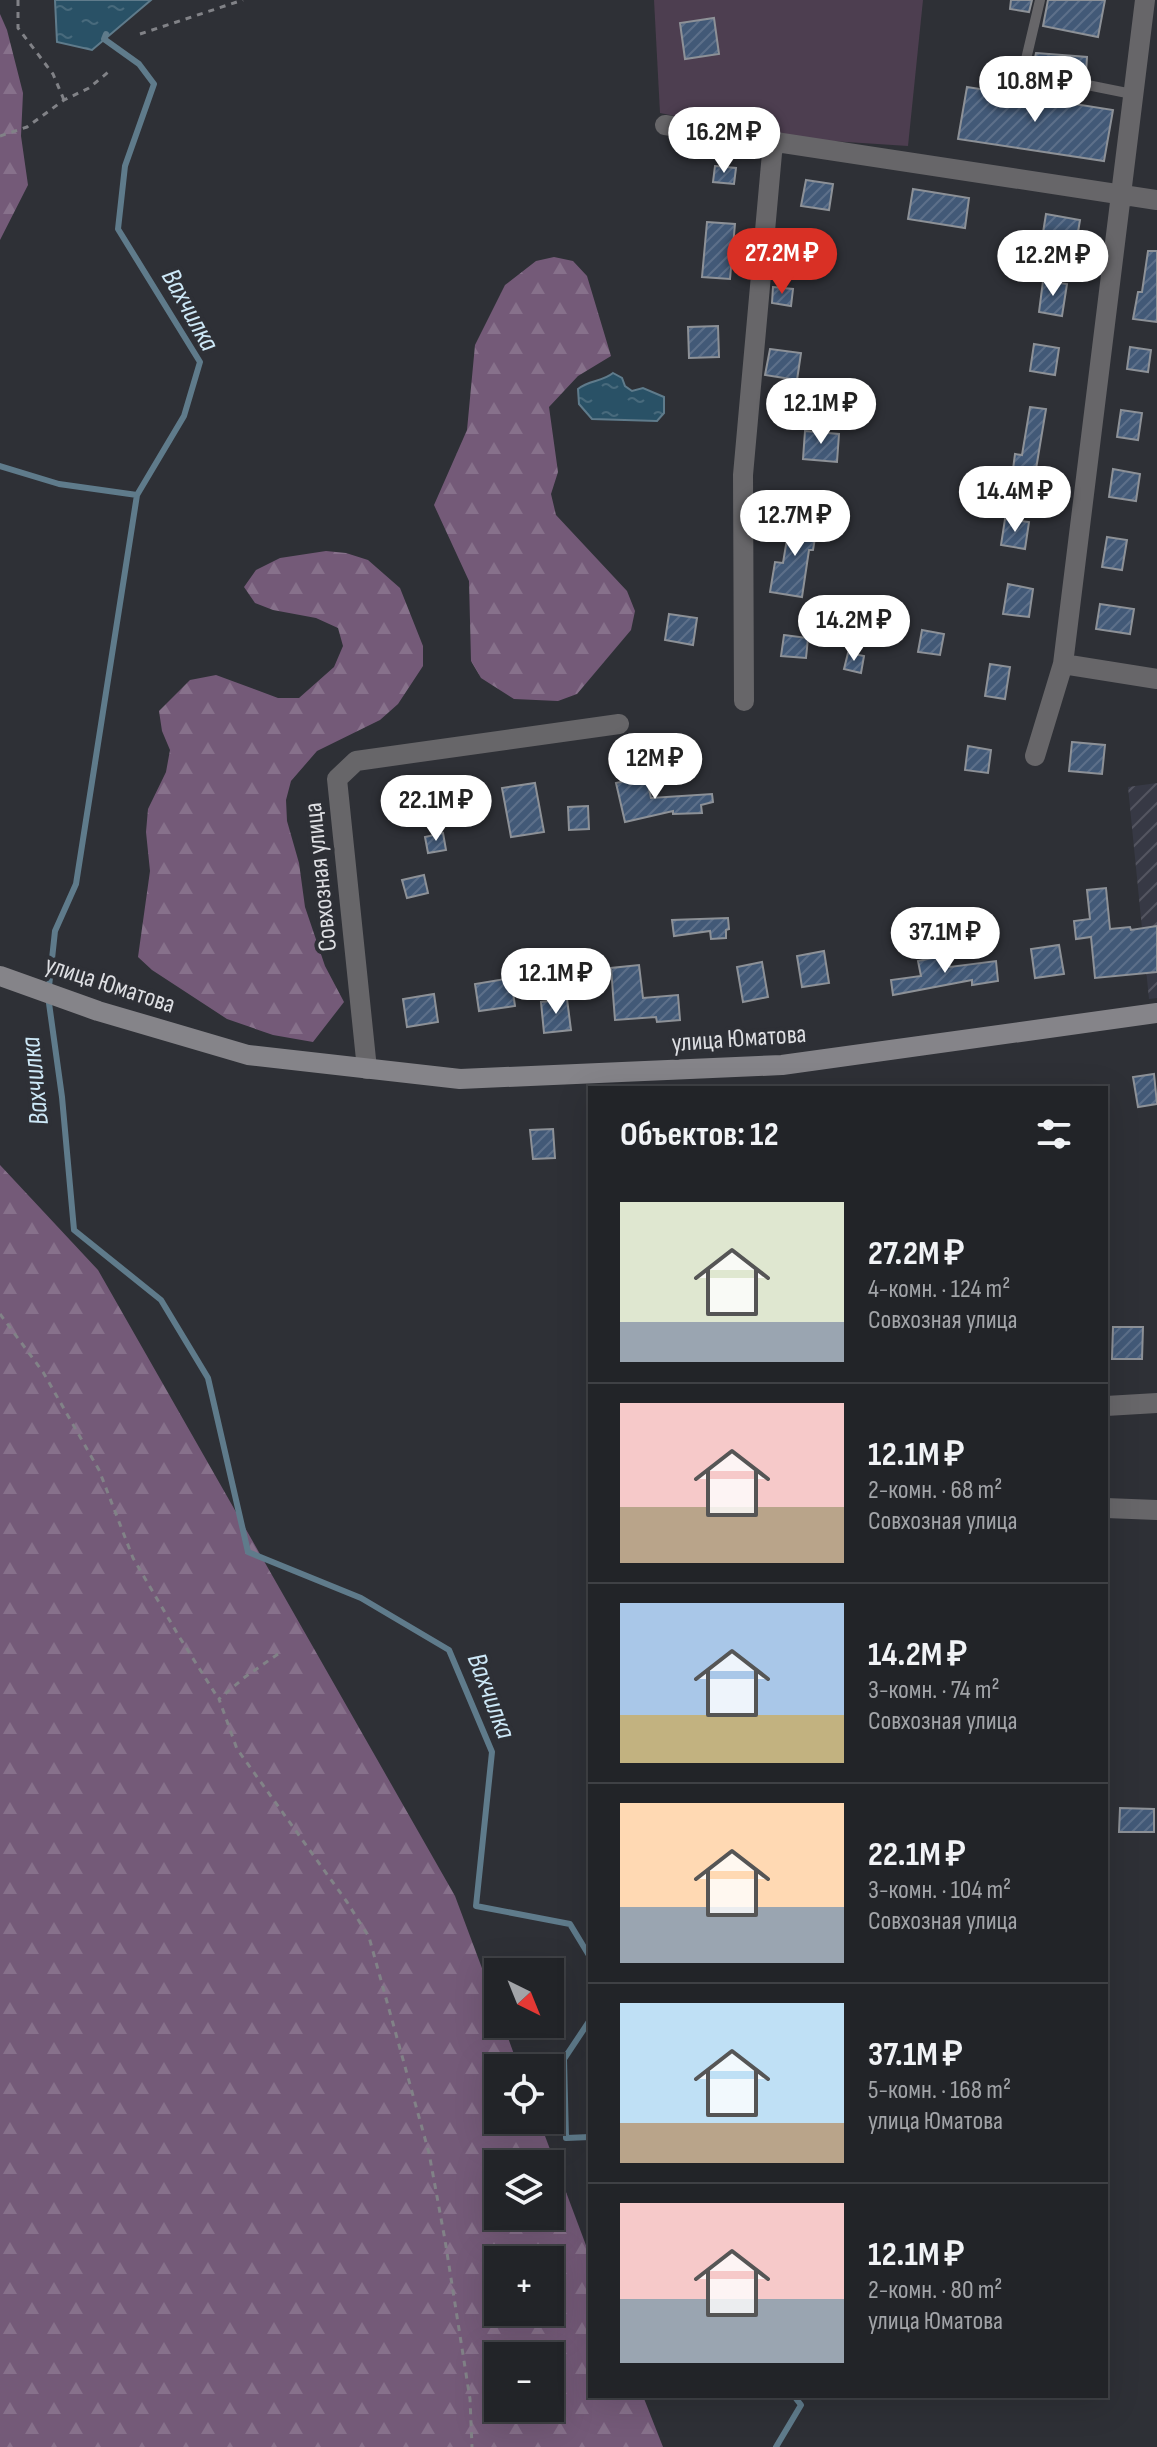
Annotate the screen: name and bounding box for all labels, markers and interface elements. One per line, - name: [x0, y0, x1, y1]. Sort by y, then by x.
- pin: 10.8M ₽: [961, 56, 1109, 124]
- text: 10.8M ₽: [997, 66, 1073, 97]
- pin: 16.2M ₽: [650, 107, 798, 175]
- text: 16.2M ₽: [686, 117, 762, 148]
- pin: 27.2M ₽: [708, 228, 856, 296]
- pin: 12.2M ₽: [979, 230, 1127, 298]
- text: 27.2M ₽: [745, 238, 819, 269]
- text: 12.2M ₽: [1015, 240, 1091, 271]
- water label: Вахчилка: [154, 263, 226, 357]
- pin: 12.1M ₽: [747, 378, 895, 446]
- text: 12.1M ₽: [784, 388, 858, 419]
- pin: 14.4M ₽: [941, 466, 1089, 534]
- text: 14.4M ₽: [977, 476, 1053, 507]
- pin: 12.7M ₽: [721, 490, 869, 558]
- text: 12.7M ₽: [758, 500, 832, 531]
- pin: 14.2M ₽: [780, 595, 928, 663]
- text: 14.2M ₽: [816, 605, 892, 636]
- pin: 12M ₽: [599, 733, 711, 801]
- text: 12M ₽: [626, 743, 684, 774]
- pin: 22.1M ₽: [362, 775, 510, 843]
- text: 22.1M ₽: [399, 785, 473, 816]
- street label: Совхозная улица: [298, 801, 344, 953]
- pin: 37.1M ₽: [871, 907, 1019, 975]
- text: 37.1M ₽: [909, 917, 981, 948]
- pin: 12.1M ₽: [482, 948, 630, 1016]
- street label: улица Юматова: [41, 949, 179, 1021]
- text: 12.1M ₽: [519, 958, 593, 989]
- street label: улица Юматова: [671, 1019, 807, 1059]
- water label: Вахчилка: [14, 1034, 56, 1127]
- icon: filters: [1032, 1112, 1076, 1156]
- text: Объектов: 12: [620, 1114, 779, 1155]
- text: 27.2M ₽: [868, 1233, 964, 1274]
- icon: home: [684, 1234, 780, 1330]
- text: 4-комн. · 124 m²: [868, 1274, 1010, 1305]
- text: Совхозная улица: [868, 1305, 1018, 1336]
- text: 12.1M ₽: [868, 1434, 965, 1475]
- icon: home: [684, 1435, 780, 1531]
- text: 2-комн. · 68 m²: [868, 1475, 1002, 1506]
- text: Совхозная улица: [868, 1506, 1018, 1537]
- text: 14.2M ₽: [868, 1634, 967, 1675]
- icon: home: [684, 1635, 780, 1731]
- water label: Вахчилка: [460, 1649, 523, 1744]
- text: 3-комн. · 74 m²: [868, 1675, 1000, 1706]
- text: Совхозная улица: [868, 1706, 1018, 1737]
- text: 22.1M ₽: [868, 1834, 966, 1875]
- icon: home: [684, 1835, 780, 1931]
- text: 3-комн. · 104 m²: [868, 1875, 1011, 1906]
- text: Совхозная улица: [868, 1906, 1018, 1937]
- north arrow: [484, 1958, 564, 2038]
- map controls: [484, 1958, 564, 2422]
- text: 37.1M ₽: [868, 2034, 963, 2075]
- icon: home: [684, 2035, 780, 2131]
- button: locate: [484, 2054, 564, 2134]
- text: 5-комн. · 168 m²: [868, 2075, 1011, 2106]
- text: улица Юматова: [868, 2106, 1003, 2137]
- button: layers: [484, 2150, 564, 2230]
- text: 12.1M ₽: [868, 2234, 965, 2275]
- icon: home: [684, 2235, 780, 2331]
- button: +: [484, 2246, 564, 2326]
- text: 2-комн. · 80 m²: [868, 2275, 1002, 2306]
- text: улица Юматова: [868, 2306, 1003, 2337]
- button: −: [484, 2342, 564, 2422]

